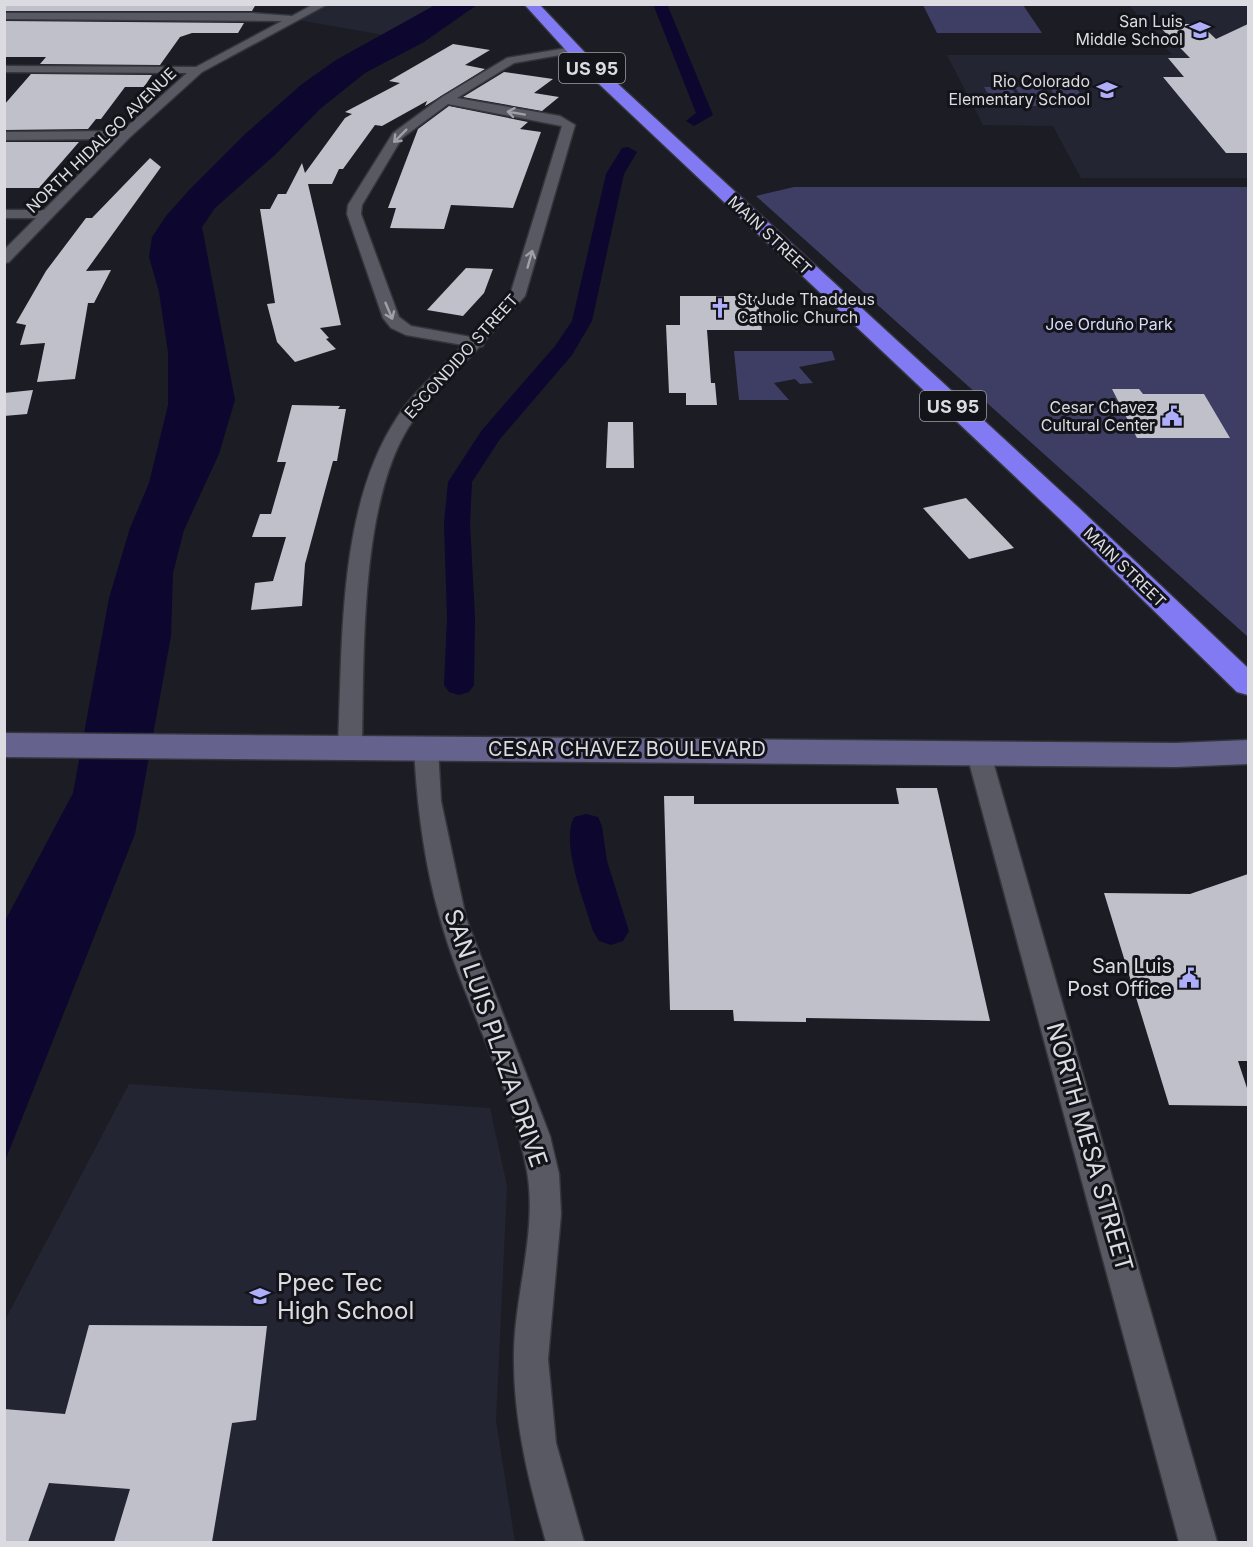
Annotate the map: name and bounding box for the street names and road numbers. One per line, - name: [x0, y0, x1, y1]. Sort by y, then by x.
- road number: US 95: [559, 53, 625, 83]
- street label: NORTH HIDALGO AVENUE: [22, 63, 180, 217]
- street label: MAIN STREET: [724, 191, 816, 279]
- street label: ESCONDIDO STREET: [400, 290, 522, 422]
- road number: US 95: [920, 391, 986, 421]
- street label: MAIN STREET: [1080, 523, 1170, 611]
- street label: CESAR CHAVEZ BOULEVARD: [488, 737, 766, 761]
- street label: SAN LUIS PLAZA DRIVE: [438, 905, 554, 1171]
- street label: NORTH MESA STREET: [1041, 1019, 1139, 1275]

